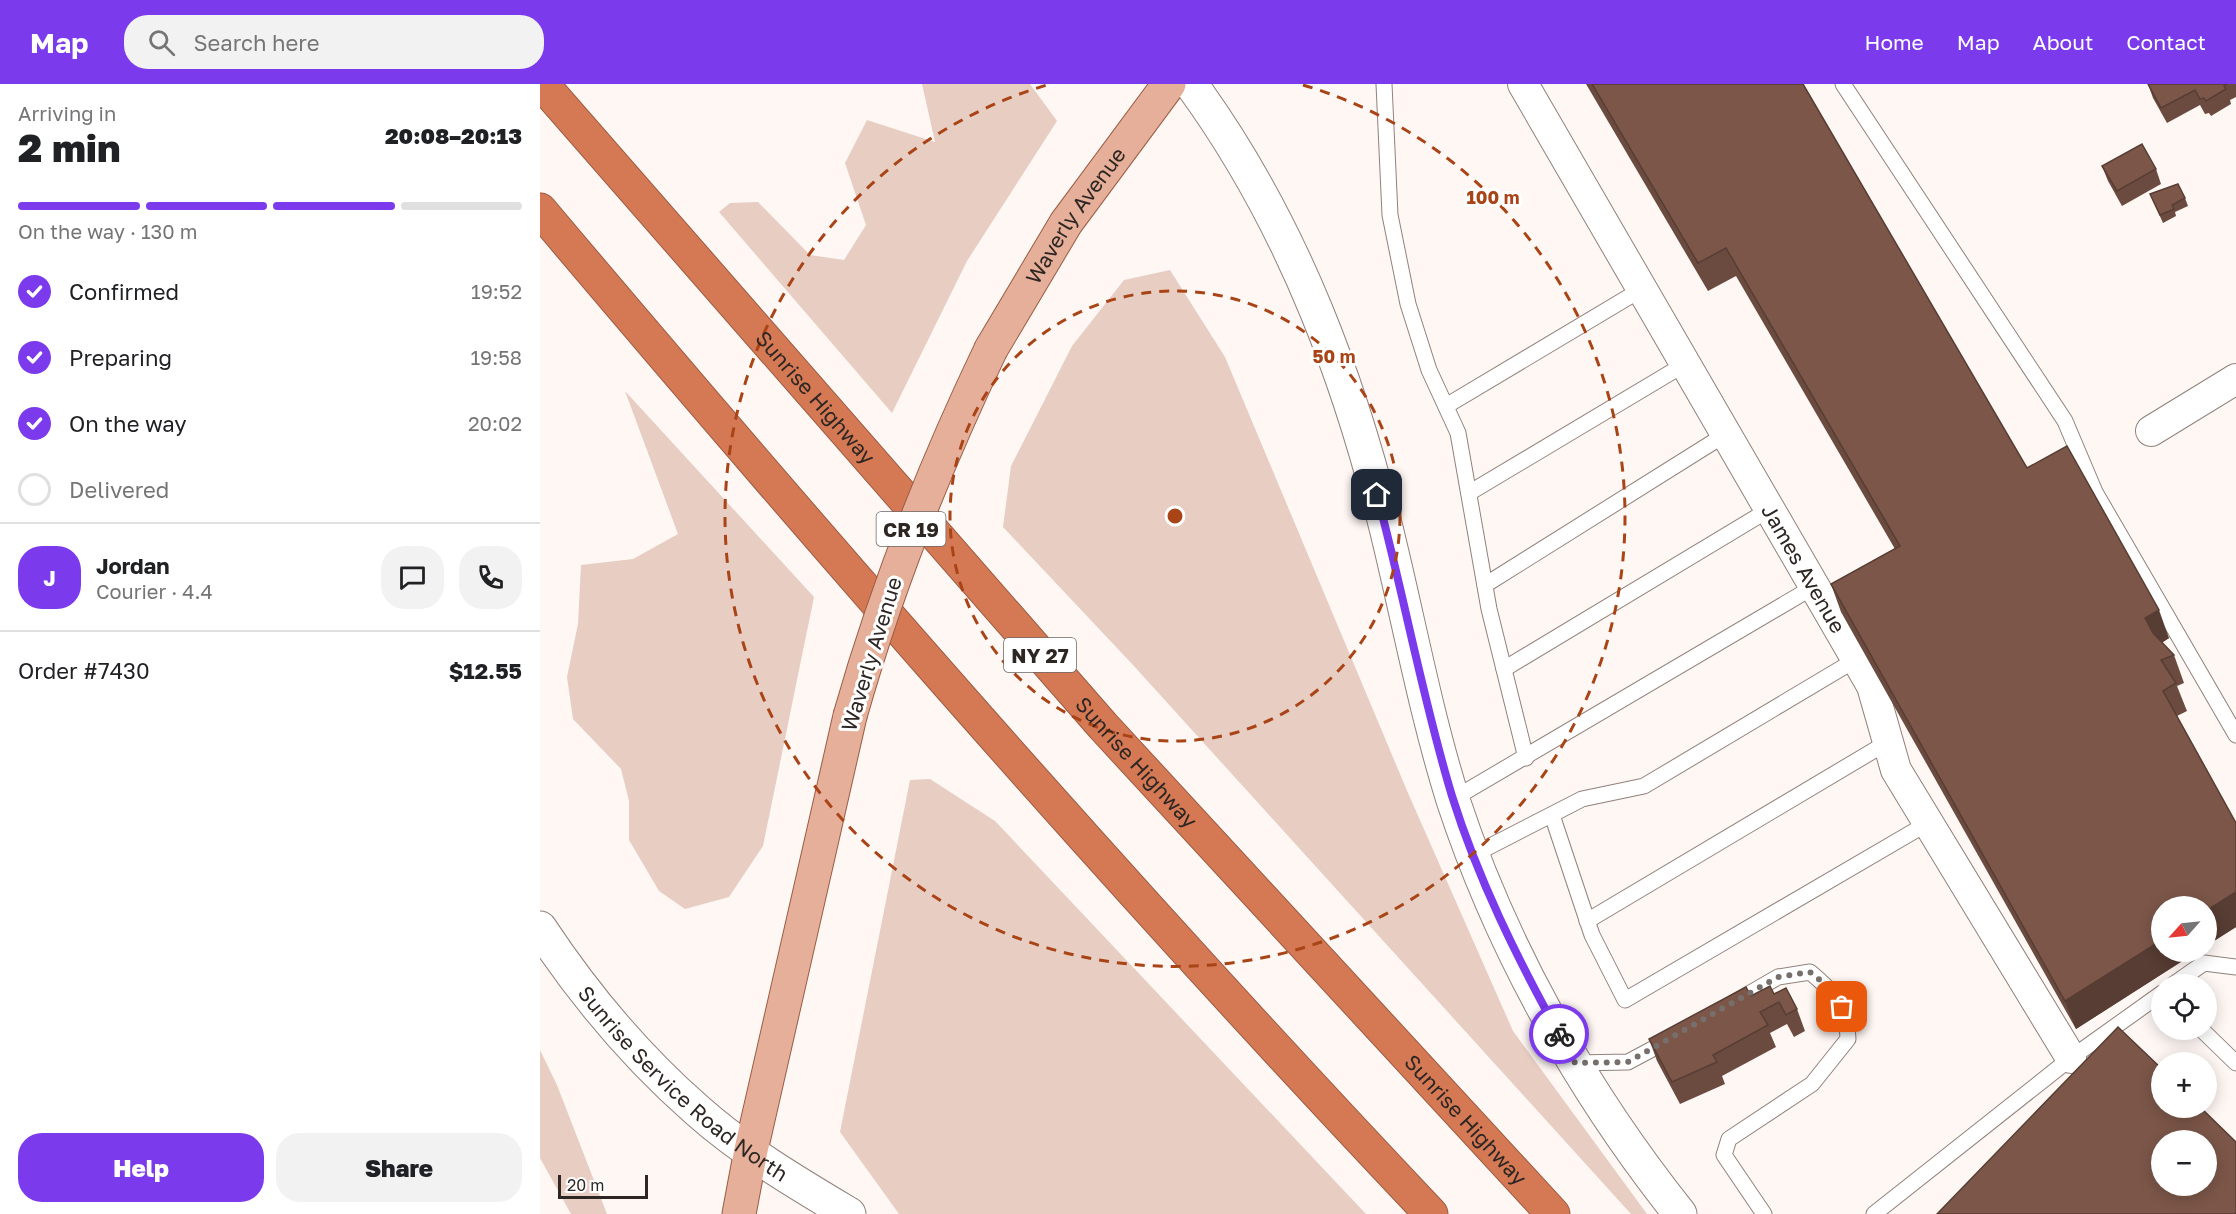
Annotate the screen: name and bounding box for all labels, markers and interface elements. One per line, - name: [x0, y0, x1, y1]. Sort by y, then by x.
- search box: [124, 15, 544, 69]
- text: Map: [30, 26, 88, 59]
- icon: search: [145, 26, 178, 59]
- text: Search here: [193, 29, 319, 56]
- text: Home: [1864, 29, 1924, 55]
- text: Map: [1957, 29, 2000, 55]
- text: About: [2033, 29, 2093, 55]
- text: Contact: [2126, 29, 2206, 55]
- text: Arriving in: [18, 101, 116, 125]
- text: 20:08–20:13: [385, 122, 522, 149]
- text: 2 min: [18, 124, 121, 171]
- street label: Waverly Avenue: [1020, 142, 1131, 289]
- text: 100 m: [1467, 186, 1519, 208]
- text: On the way · 130 m: [18, 219, 197, 243]
- icon: check: [18, 275, 51, 308]
- text: Confirmed: [69, 278, 179, 305]
- text: 19:52: [471, 279, 522, 303]
- street label: Sunrise Highway: [750, 325, 881, 469]
- icon: check: [18, 341, 51, 374]
- text: Preparing: [69, 344, 172, 371]
- text: 19:58: [470, 345, 522, 369]
- text: 50 m: [1313, 345, 1355, 367]
- icon: check: [18, 407, 51, 440]
- text: On the way: [69, 410, 187, 437]
- text: 20:02: [468, 411, 522, 435]
- pin: [1351, 469, 1402, 520]
- text: Delivered: [69, 476, 169, 503]
- icon: home: [1360, 478, 1393, 511]
- street label: James Avenue: [1756, 499, 1851, 638]
- centre of rings: [1165, 506, 1185, 526]
- road number: CR 19: [876, 512, 946, 546]
- button: chat: [381, 546, 444, 609]
- button: phone: [459, 546, 522, 609]
- text: Jordan: [96, 552, 170, 579]
- text: J: [43, 564, 56, 591]
- street label: Waverly Avenue: [835, 574, 907, 734]
- text: Courier · 4.4: [96, 579, 213, 603]
- road number: NY 27: [1004, 638, 1076, 672]
- text: Order #7430: [18, 657, 150, 684]
- text: $12.55: [449, 657, 522, 684]
- street label: Sunrise Highway: [1070, 691, 1203, 833]
- north arrow: [2151, 896, 2217, 962]
- map controls: [2151, 896, 2217, 1196]
- button: locate: [2151, 974, 2217, 1040]
- street label: Sunrise Service Road North: [573, 980, 793, 1187]
- pin: [1816, 981, 1867, 1032]
- icon: bag: [1825, 990, 1858, 1023]
- courier: [1529, 1004, 1589, 1064]
- icon: bike: [1543, 1018, 1576, 1051]
- street label: Sunrise Highway: [1399, 1049, 1533, 1191]
- button: +: [2151, 1052, 2217, 1118]
- button: −: [2151, 1130, 2217, 1196]
- button: Help: [18, 1133, 264, 1202]
- button: Share: [276, 1133, 522, 1202]
- scale bar: [558, 1172, 648, 1200]
- text: 20 m: [567, 1175, 604, 1195]

